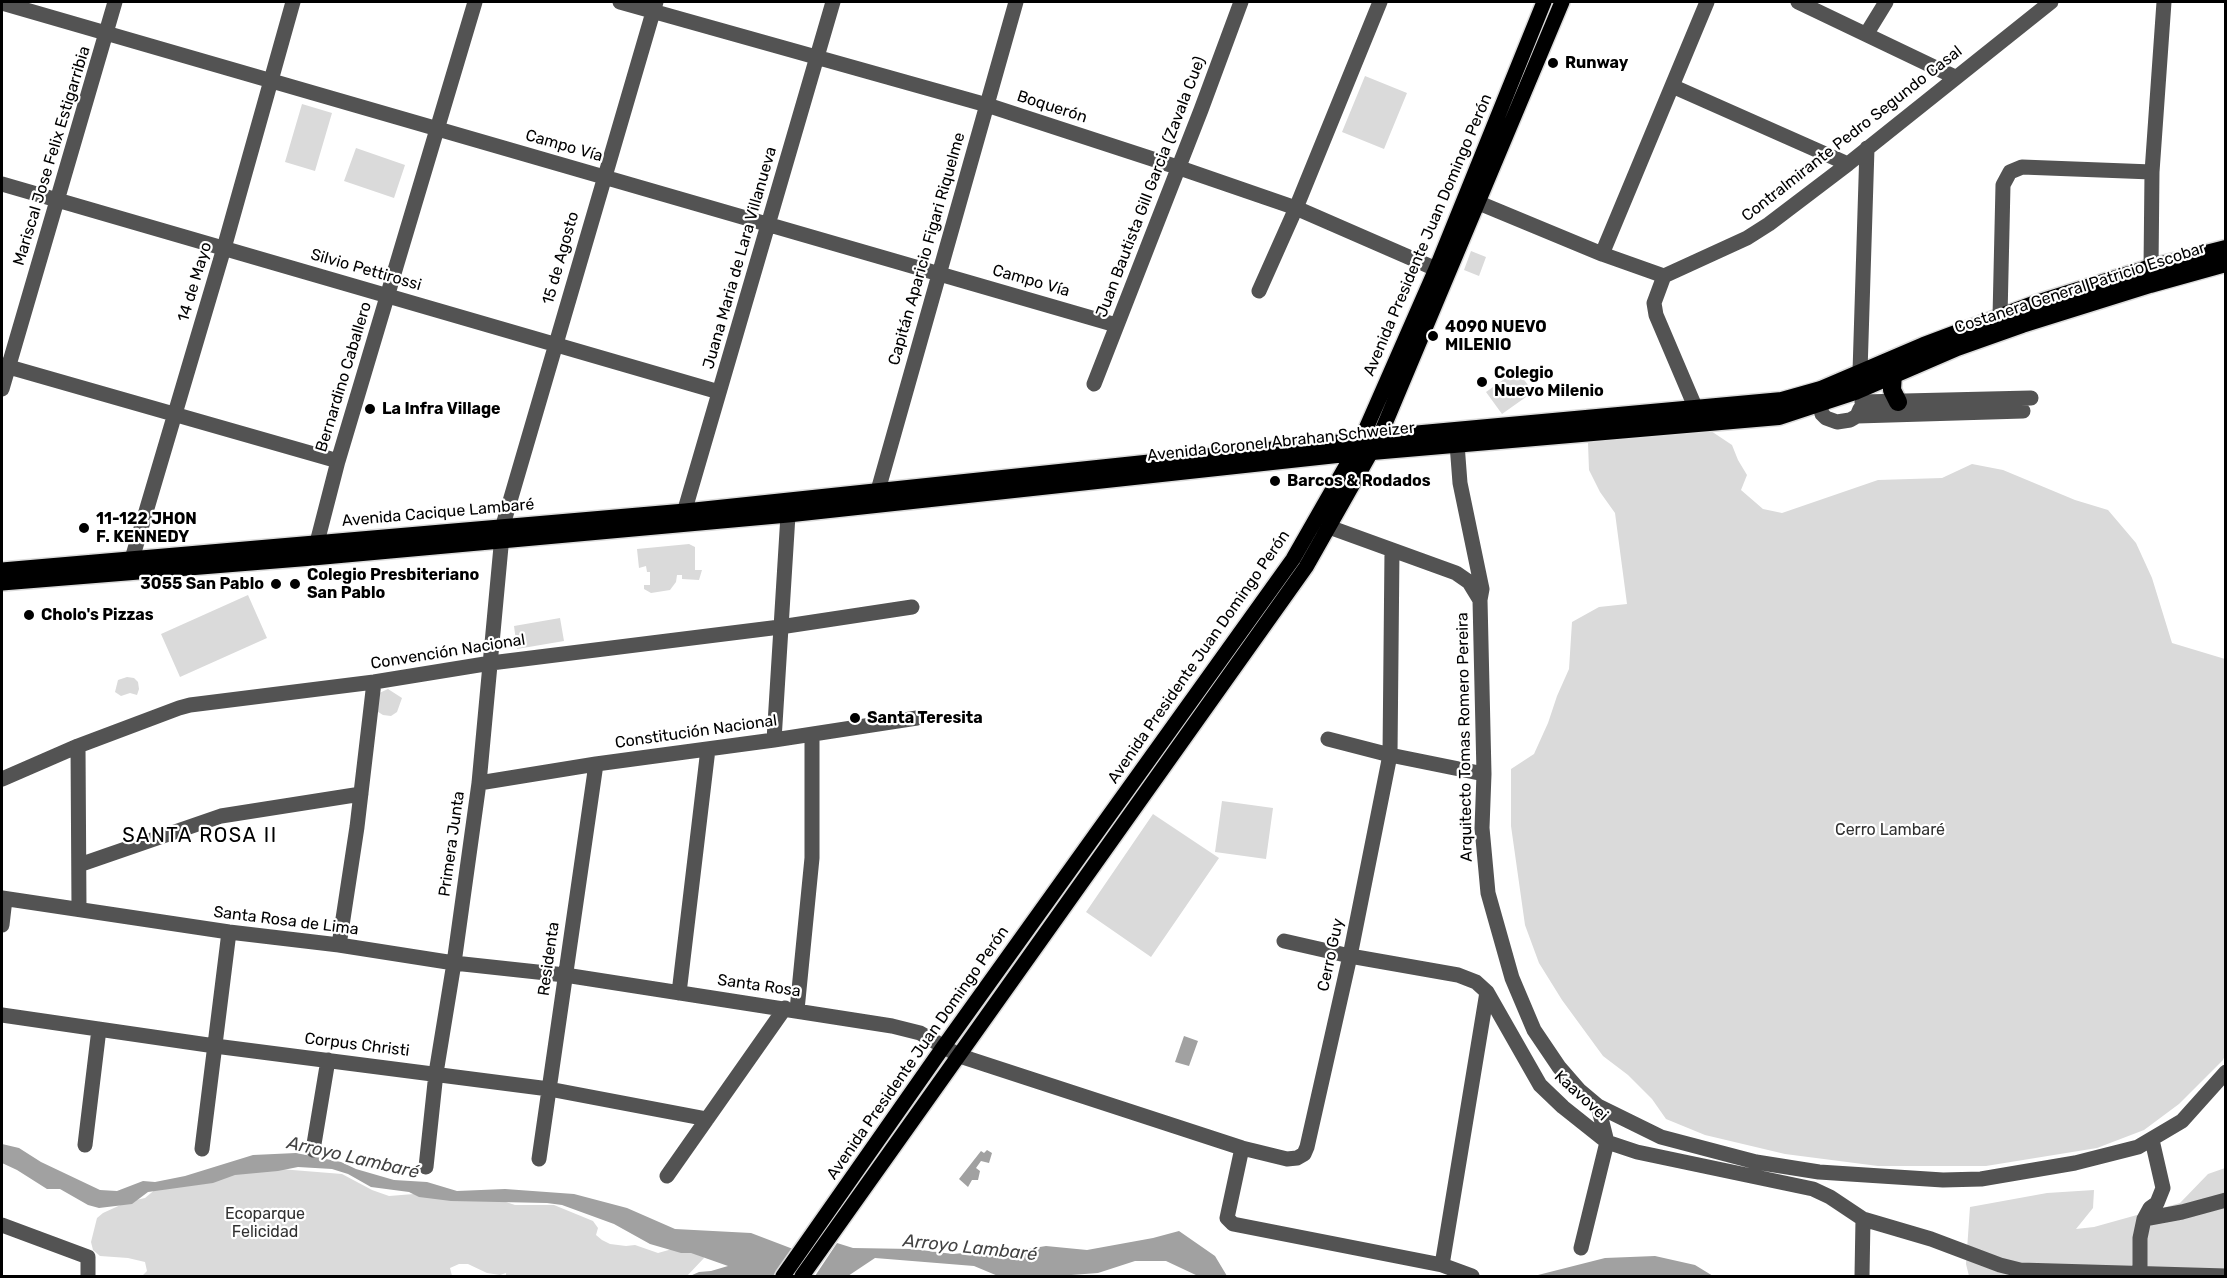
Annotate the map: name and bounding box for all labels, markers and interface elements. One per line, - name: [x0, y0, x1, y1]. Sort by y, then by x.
- street label: Contralmirante Pedro Segundo Casal: [1738, 42, 1966, 226]
- street label: Mariscal Jose Felix Estigarribia: [9, 44, 95, 268]
- place label: Runway: [1565, 53, 1628, 73]
- street label: Juan Bautista Gill Garcia (Zavala Cue): [1092, 54, 1210, 320]
- marker: Runway: [1546, 56, 1560, 70]
- street label: Boquerón: [1014, 87, 1090, 127]
- street label: Avenida Presidente Juan Domingo Perón: [1360, 91, 1496, 379]
- street label: Campo Vía: [523, 126, 605, 166]
- street label: Capitán Aparicio Figari Riquelme: [884, 130, 970, 368]
- street label: Juana Maria de Lara Villanueva: [699, 145, 781, 371]
- street label: 15 de Agosto: [539, 209, 583, 307]
- street label: Costanera General Patricio Escobar: [1952, 238, 2208, 338]
- street label: 14 de Mayo: [174, 240, 216, 324]
- street label: Silvio Pettirossi: [308, 245, 424, 295]
- street label: Campo Vía: [990, 261, 1072, 301]
- street label: Bernardino Caballero: [312, 300, 376, 454]
- place label: 4090 NUEVO MILENIO: [1445, 317, 1547, 355]
- marker: 4090 NUEVO MILENIO: [1426, 329, 1440, 343]
- place label: Colegio Nuevo Milenio: [1494, 363, 1604, 401]
- marker: Colegio Nuevo Milenio: [1475, 375, 1489, 389]
- place label: La Infra Village: [382, 399, 501, 419]
- marker: La Infra Village: [363, 402, 377, 416]
- street label: Avenida Coronel Abrahan Schweizer: [1146, 418, 1416, 466]
- place label: Barcos & Rodados: [1287, 471, 1431, 491]
- marker: Barcos & Rodados: [1268, 474, 1282, 488]
- street label: Avenida Cacique Lambaré: [341, 495, 535, 531]
- place label: 11-122 JHON F. KENNEDY: [96, 509, 197, 547]
- marker: 11-122 JHON F. KENNEDY: [77, 521, 91, 535]
- street label: Avenida Presidente Juan Domingo Perón: [1104, 527, 1294, 787]
- place label: Colegio Presbiteriano San Pablo: [307, 565, 479, 603]
- place label: 3055 San Pablo: [140, 574, 264, 594]
- marker: 3055 San Pablo: [269, 577, 283, 591]
- marker: Colegio Presbiteriano San Pablo: [288, 577, 302, 591]
- place label: Cholo's Pizzas: [41, 605, 154, 625]
- marker: Cholo's Pizzas: [22, 608, 36, 622]
- street label: Arquitecto Tomas Romero Pereira: [1453, 612, 1477, 862]
- street label: Convención Nacional: [369, 630, 527, 674]
- place label: Santa Teresita: [867, 708, 983, 728]
- street label: Constitución Nacional: [614, 711, 778, 753]
- marker: Santa Teresita: [848, 711, 862, 725]
- street label: Primera Junta: [435, 790, 469, 898]
- park label: Cerro Lambaré: [1835, 820, 1945, 840]
- district label: SANTA ROSA II: [122, 824, 278, 848]
- street label: Santa Rosa de Lima: [212, 903, 360, 939]
- street label: Cerro Guy: [1314, 917, 1348, 993]
- street label: Residenta: [534, 921, 564, 997]
- street label: Avenida Presidente Juan Domingo Perón: [823, 923, 1013, 1183]
- street label: Santa Rosa: [716, 971, 802, 1001]
- street label: Corpus Christi: [303, 1029, 411, 1061]
- street label: Kaavovei: [1550, 1067, 1612, 1125]
- water label: Arroyo Lambaré: [285, 1132, 421, 1184]
- park label: Ecoparque Felicidad: [225, 1204, 305, 1242]
- water label: Arroyo Lambaré: [902, 1230, 1038, 1266]

